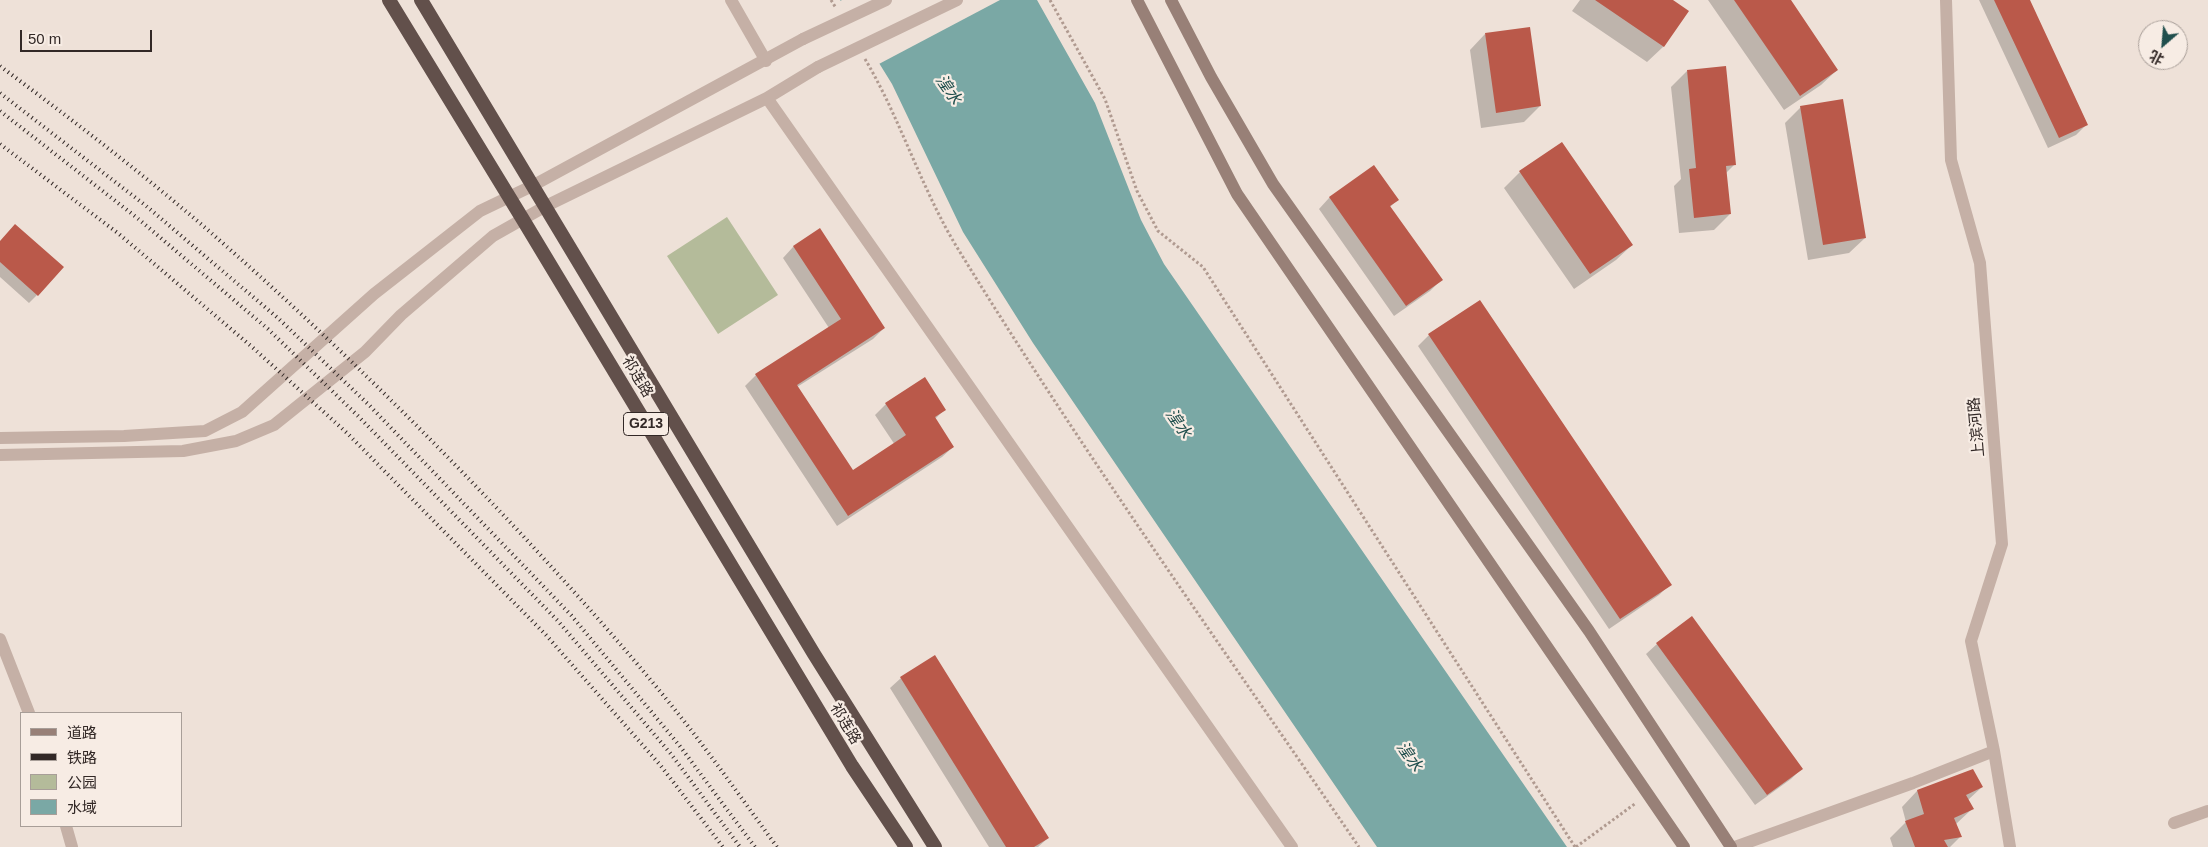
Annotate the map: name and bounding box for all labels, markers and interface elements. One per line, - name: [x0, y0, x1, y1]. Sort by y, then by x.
- scale bar: [22, 20, 155, 52]
- north arrow: [2138, 20, 2188, 70]
- text: 50 m: [28, 30, 61, 47]
- text: 北: [2147, 47, 2167, 68]
- water label: 湟水: [931, 71, 965, 109]
- street label: 祁连路: [618, 353, 656, 401]
- street label: 上滨河路: [1965, 396, 1989, 458]
- water label: 湟水: [1161, 405, 1195, 443]
- road number: G213: [624, 412, 668, 436]
- street label: 祁连路: [826, 700, 864, 748]
- legend: [20, 712, 182, 827]
- text: 道路: [67, 724, 97, 741]
- water label: 湟水: [1392, 738, 1426, 776]
- text: 铁路: [67, 749, 97, 766]
- text: 公园: [67, 774, 97, 791]
- text: 水域: [67, 799, 97, 816]

